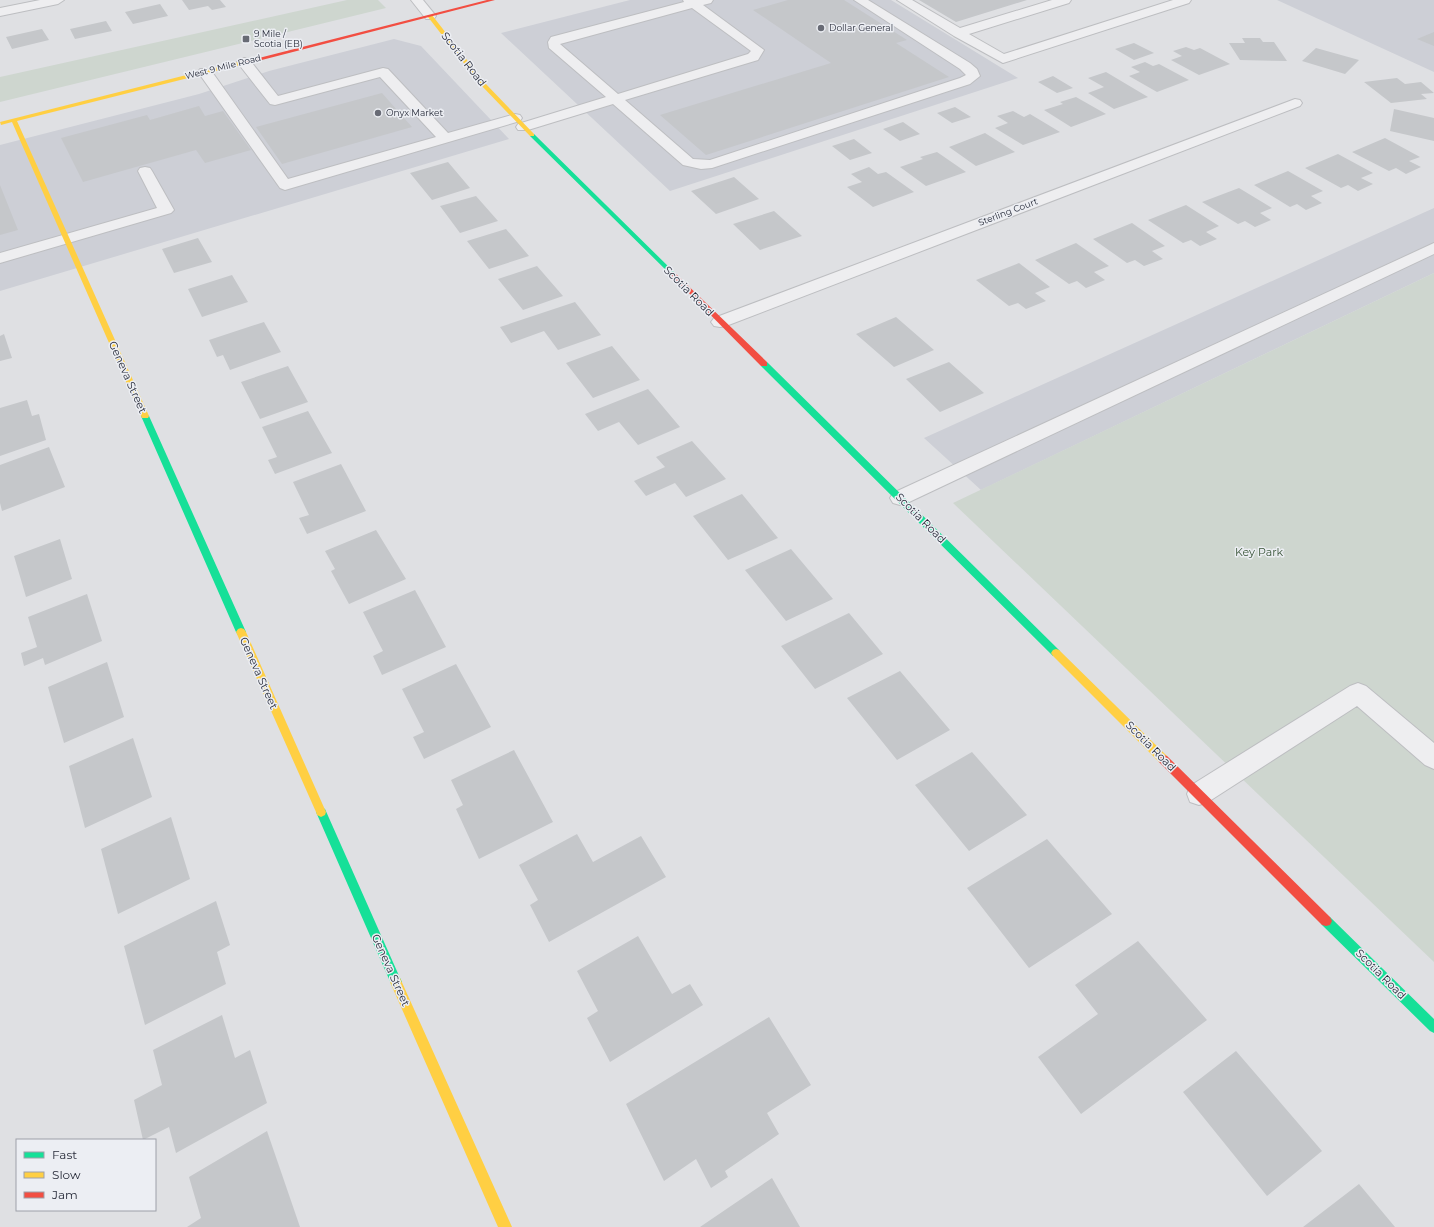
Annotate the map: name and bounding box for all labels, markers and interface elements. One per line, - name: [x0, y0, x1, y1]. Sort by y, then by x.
- place label: Dollar General: [829, 22, 893, 33]
- marker: Dollar General: [816, 23, 826, 33]
- place label: 9 Mile / Scotia (EB): [254, 28, 303, 49]
- street label: Scotia Road: [438, 29, 490, 89]
- marker: 9 Mile / Scotia (EB): [241, 34, 251, 44]
- street label: West 9 Mile Road: [184, 52, 262, 81]
- place label: Onyx Market: [386, 107, 443, 118]
- marker: Onyx Market: [373, 108, 383, 118]
- street label: Sterling Court: [977, 195, 1039, 228]
- street label: Scotia Road: [661, 263, 717, 319]
- street label: Geneva Street: [106, 339, 150, 416]
- street label: Scotia Road: [893, 490, 949, 546]
- park label: Key Park: [1235, 545, 1283, 559]
- street label: Geneva Street: [237, 635, 281, 712]
- street label: Scotia Road: [1123, 718, 1179, 774]
- street label: Geneva Street: [369, 932, 413, 1009]
- street label: Scotia Road: [1353, 946, 1409, 1002]
- legend: [16, 1139, 156, 1211]
- text: Fast: [52, 1147, 77, 1162]
- text: Slow: [52, 1167, 81, 1182]
- text: Jam: [51, 1187, 78, 1202]

